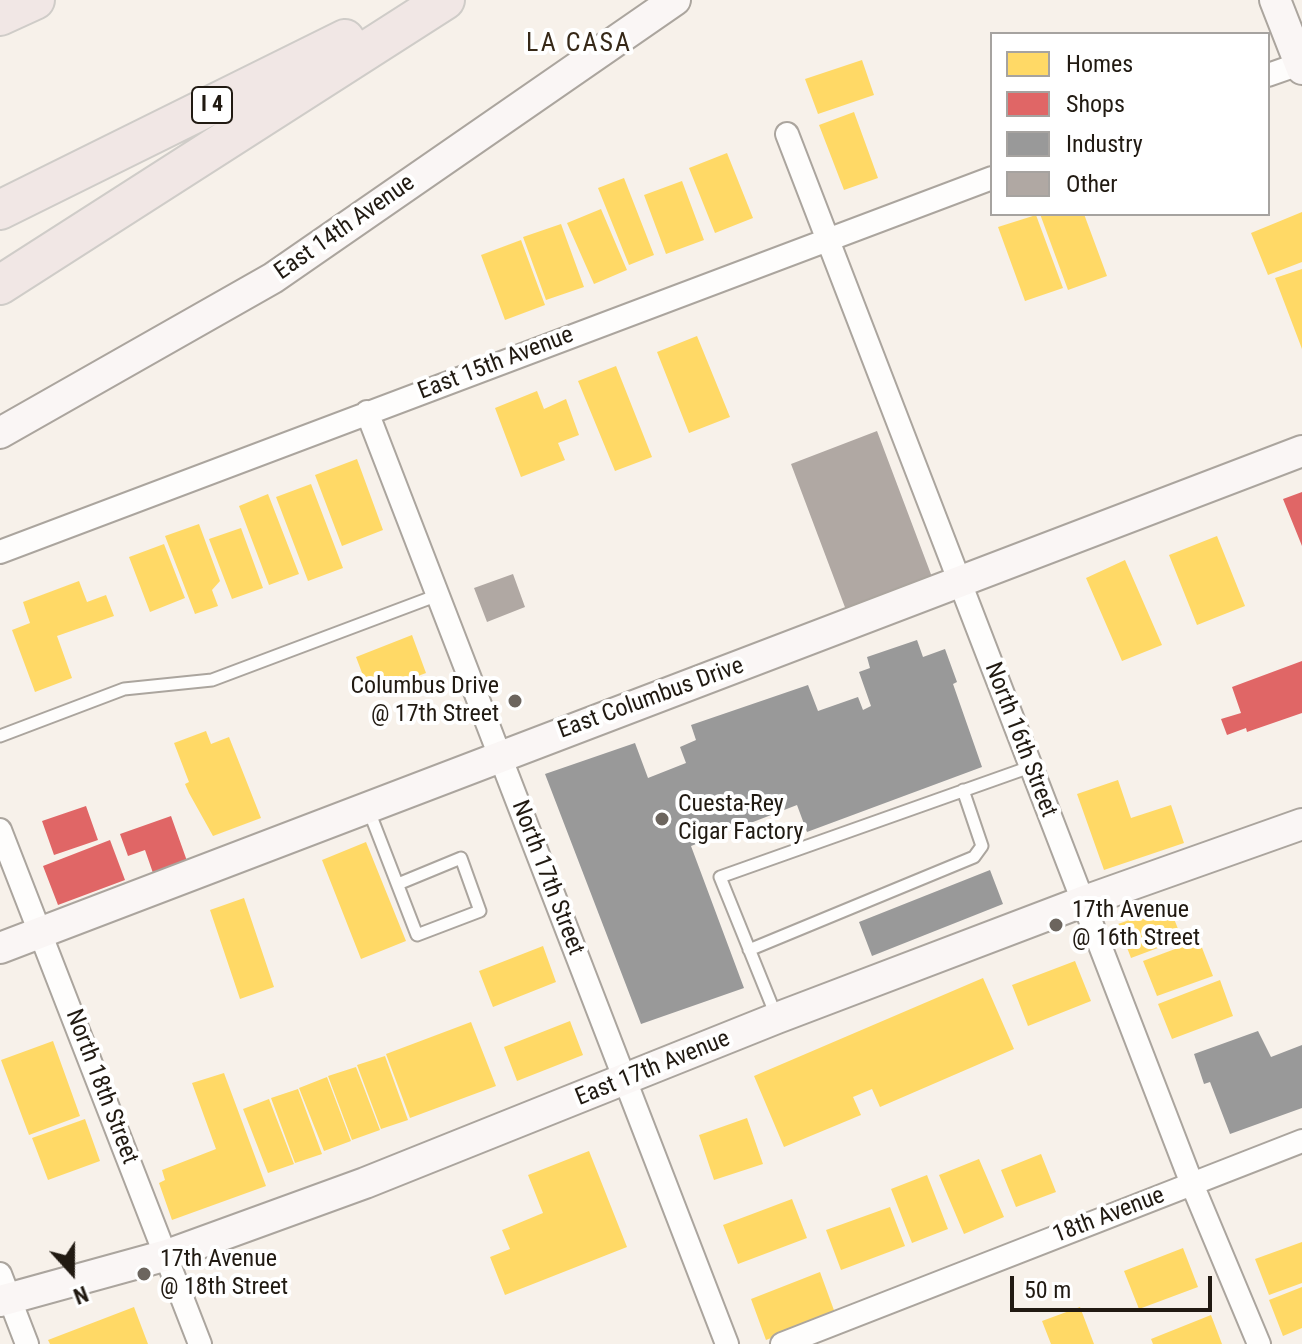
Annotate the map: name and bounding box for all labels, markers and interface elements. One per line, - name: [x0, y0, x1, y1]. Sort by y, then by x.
- district label: LA CASA: [526, 28, 632, 60]
- legend: [990, 32, 1270, 216]
- text: Homes: [1066, 50, 1133, 78]
- road number: I 4: [192, 87, 232, 123]
- text: Shops: [1066, 90, 1125, 118]
- text: Industry: [1066, 130, 1143, 158]
- street label: East 14th Avenue: [270, 169, 420, 287]
- text: Other: [1066, 170, 1118, 198]
- street label: East 15th Avenue: [414, 321, 578, 407]
- street label: East Columbus Drive: [554, 652, 748, 746]
- street label: North 16th Street: [977, 659, 1063, 821]
- place label: Columbus Drive @ 17th Street: [350, 673, 499, 729]
- marker: Columbus Drive @ 17th Street: [506, 692, 524, 710]
- place label: Cuesta-Rey Cigar Factory: [678, 791, 803, 847]
- street label: North 17th Street: [504, 797, 590, 959]
- marker: Cuesta-Rey Cigar Factory: [653, 810, 671, 828]
- place label: 17th Avenue @ 16th Street: [1072, 897, 1200, 953]
- marker: 17th Avenue @ 16th Street: [1047, 916, 1065, 934]
- street label: North 18th Street: [58, 1006, 144, 1168]
- street label: East 17th Avenue: [572, 1025, 734, 1113]
- street label: 18th Avenue: [1049, 1182, 1169, 1250]
- north arrow: [32, 1232, 112, 1312]
- place label: 17th Avenue @ 18th Street: [160, 1246, 288, 1302]
- scale bar: [1014, 1260, 1216, 1310]
- marker: 17th Avenue @ 18th Street: [135, 1265, 153, 1283]
- text: 50 m: [1024, 1276, 1071, 1304]
- text: N: [70, 1281, 92, 1309]

